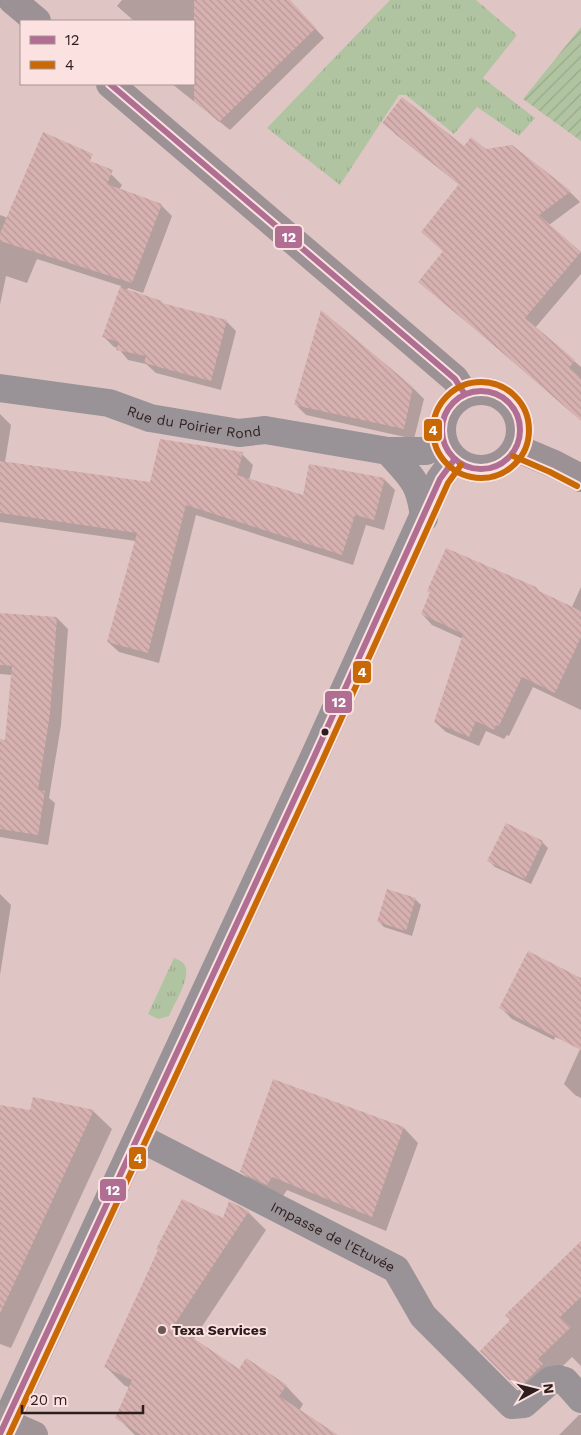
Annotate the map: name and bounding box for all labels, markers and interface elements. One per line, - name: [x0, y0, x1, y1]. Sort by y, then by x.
- legend: [20, 20, 195, 85]
- text: 12: [65, 31, 80, 49]
- text: 4: [65, 56, 74, 74]
- line badge: 12: [274, 225, 303, 249]
- text: 12: [282, 229, 296, 245]
- street label: Rue du Poirier Rond: [125, 402, 262, 441]
- line badge: 4: [423, 418, 443, 442]
- text: 4: [428, 422, 438, 438]
- line badge: 4: [352, 660, 372, 684]
- text: 4: [357, 664, 367, 680]
- line badge: 12: [324, 690, 353, 714]
- text: 12: [332, 694, 346, 710]
- unlabelled marker: [320, 727, 330, 737]
- line badge: 4: [128, 1146, 147, 1170]
- text: 4: [133, 1150, 143, 1166]
- line badge: 12: [99, 1178, 127, 1202]
- text: 12: [106, 1182, 120, 1198]
- street label: Impasse de l'Etuvée: [268, 1198, 398, 1275]
- place label: Texa Services: [172, 1322, 267, 1338]
- marker: Texa Services: [156, 1324, 168, 1336]
- north arrow: [511, 1365, 561, 1415]
- scale bar: [22, 1382, 144, 1414]
- text: N: [540, 1382, 557, 1395]
- text: 20 m: [30, 1391, 68, 1409]

